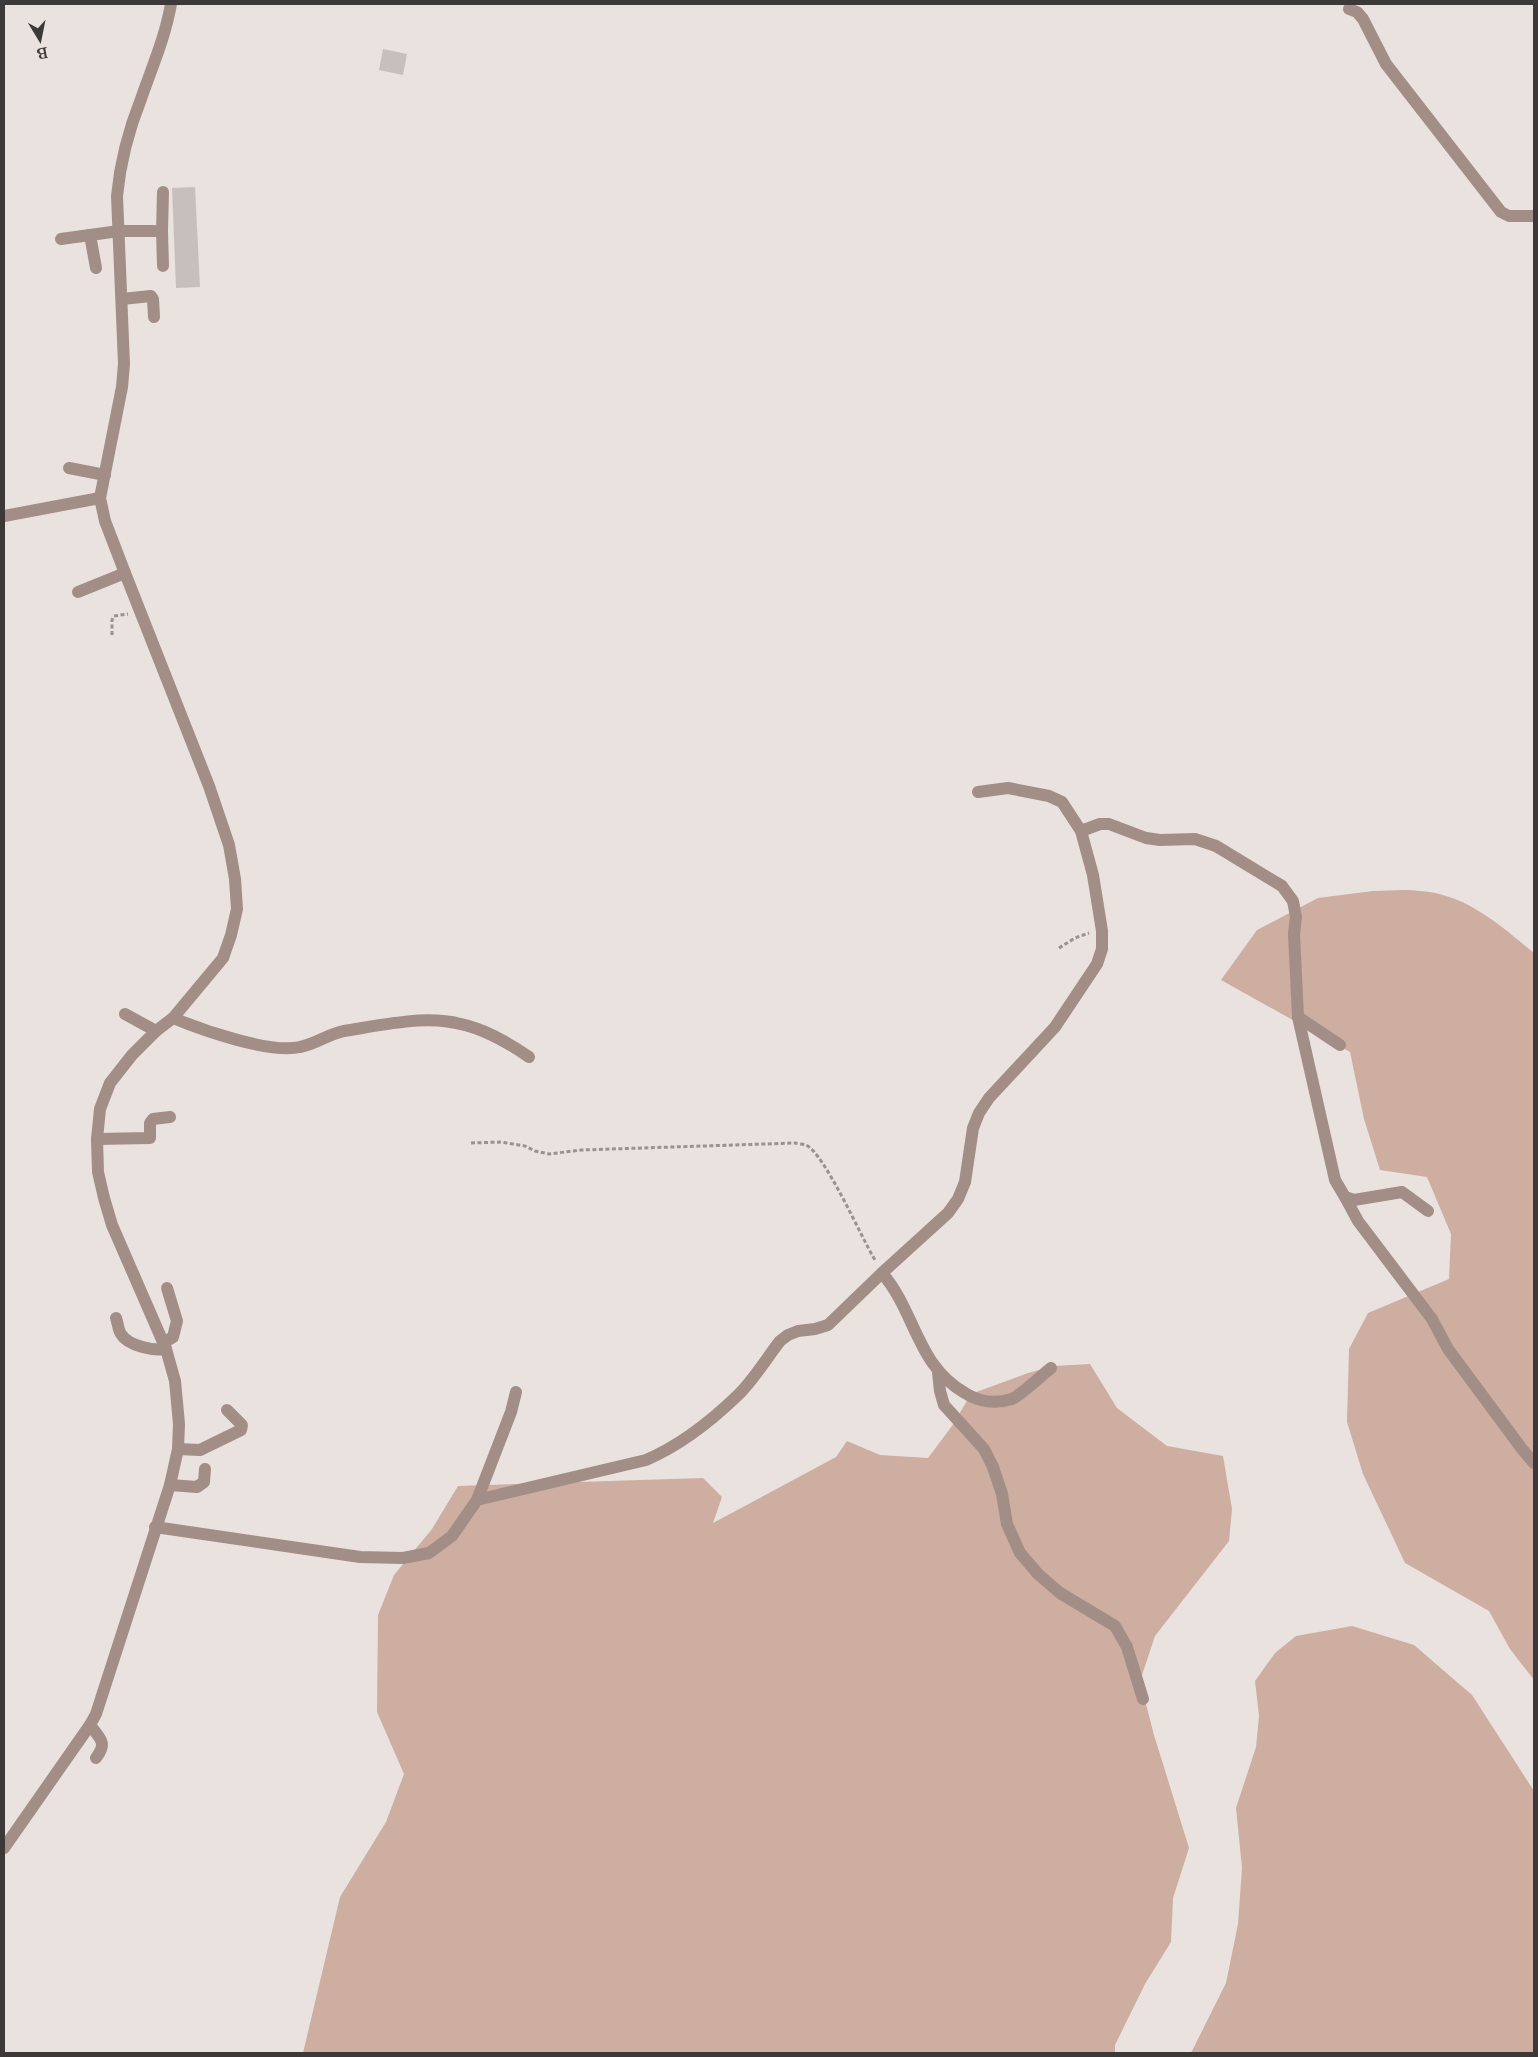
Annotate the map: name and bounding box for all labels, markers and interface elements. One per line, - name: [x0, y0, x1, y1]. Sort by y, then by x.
- north arrow: [15, 15, 65, 65]
- text: B: [35, 43, 49, 63]

